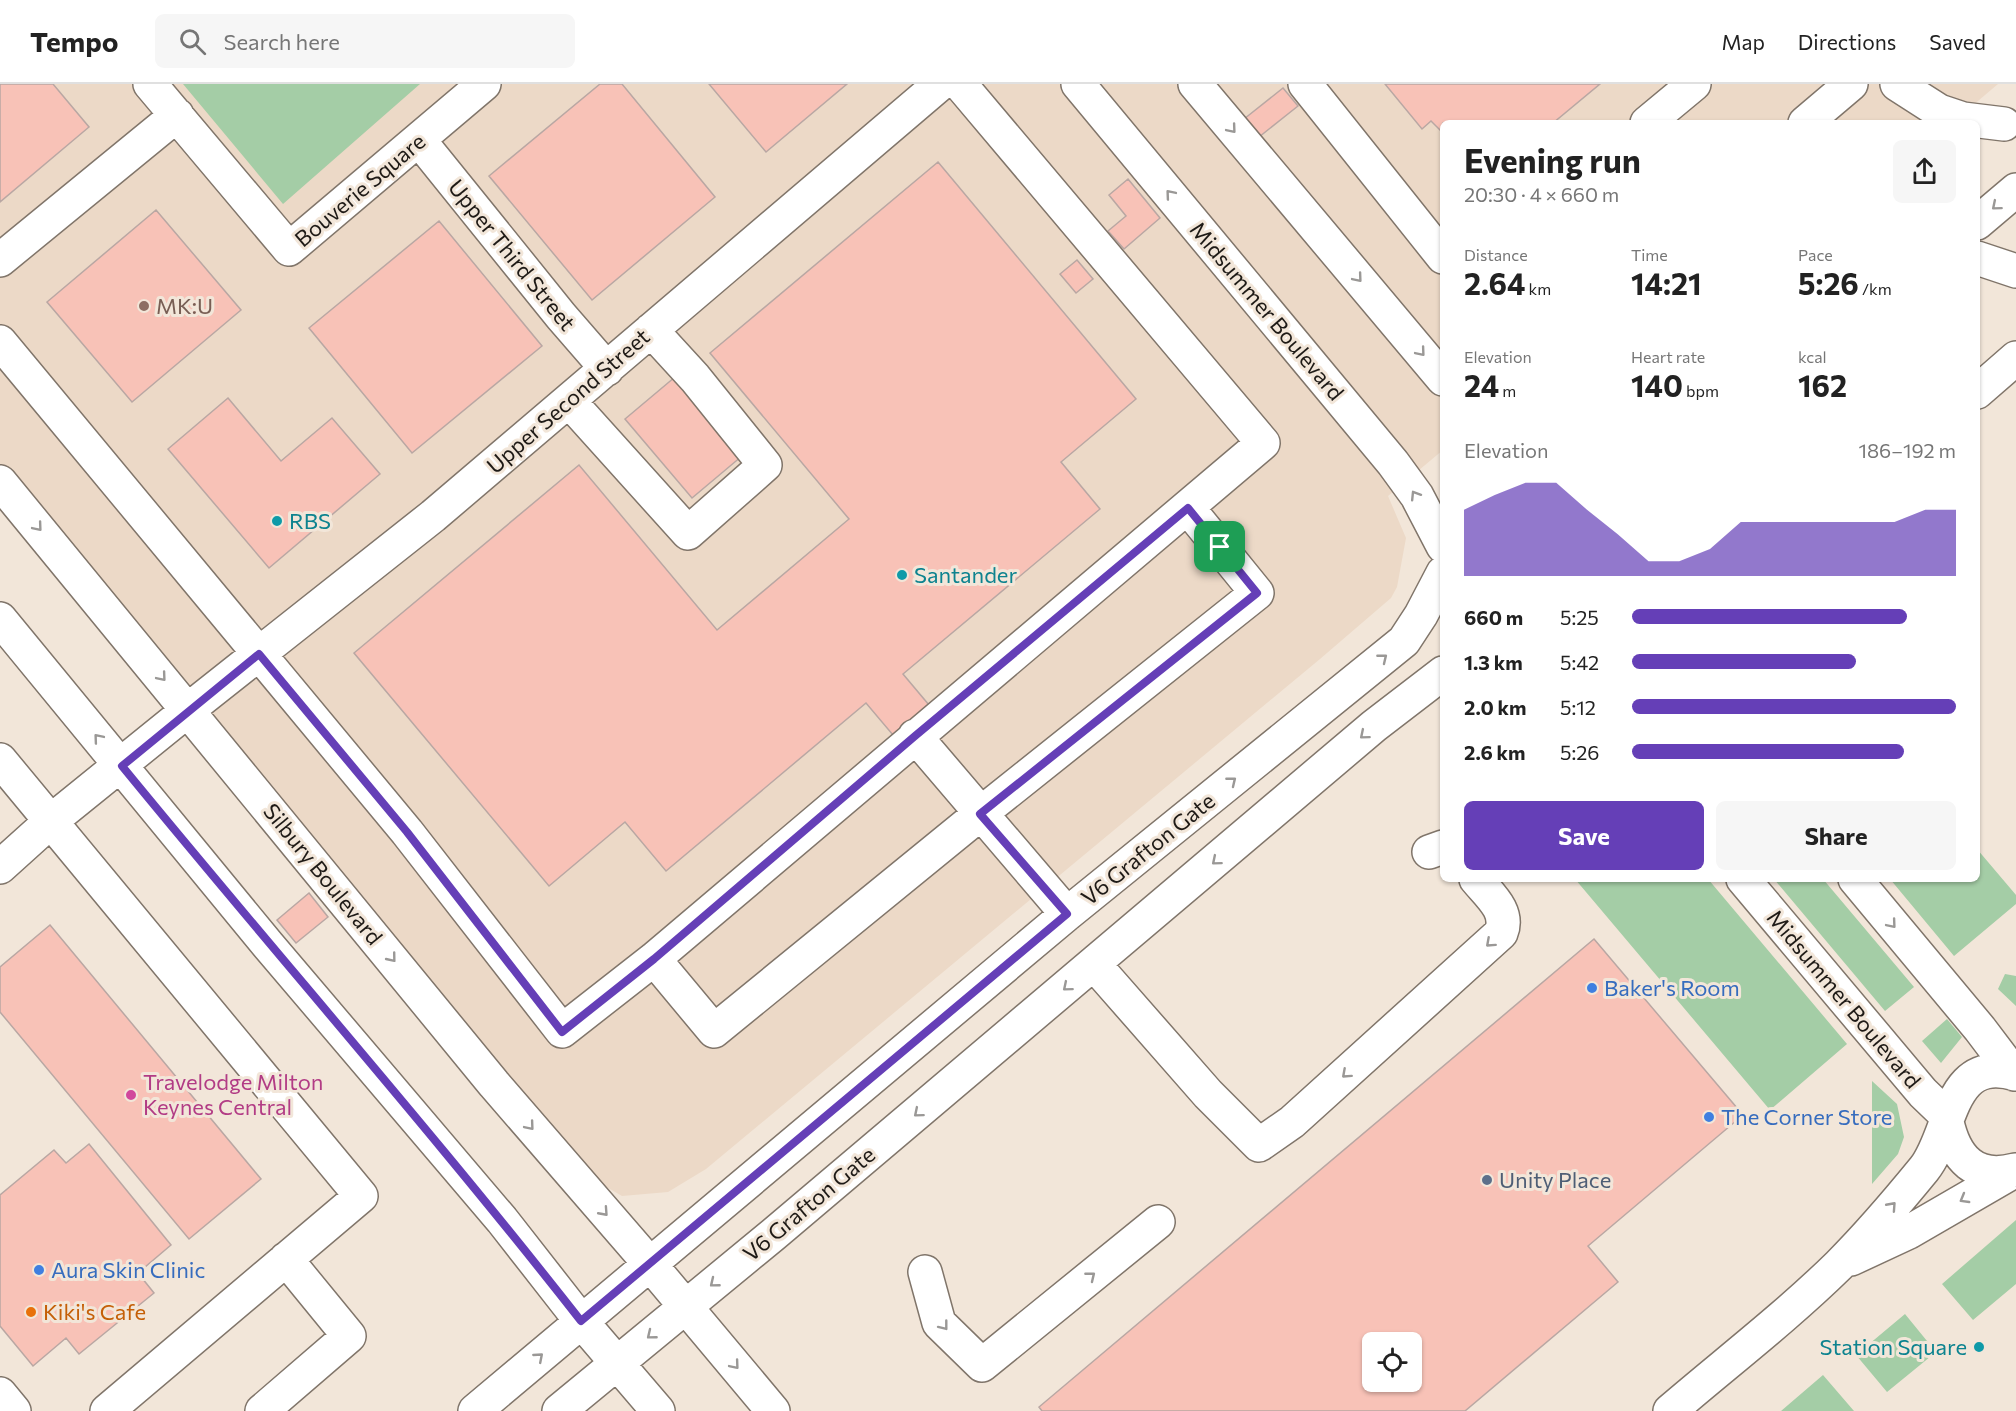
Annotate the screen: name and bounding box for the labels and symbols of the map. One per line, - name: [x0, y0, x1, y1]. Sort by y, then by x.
- one-way arrow: [1225, 122, 1236, 133]
- street label: Bouverie Square: [289, 127, 430, 252]
- street label: Upper Third Street: [443, 174, 582, 336]
- one-way arrow: [1166, 190, 1177, 201]
- one-way arrow: [1992, 199, 2003, 210]
- street label: Midsummer Boulevard: [1185, 216, 1350, 406]
- one-way arrow: [1351, 271, 1362, 282]
- place label: MK:U: [156, 292, 213, 319]
- marker: MK:U: [137, 299, 151, 313]
- street label: Upper Second Street: [481, 323, 655, 479]
- one-way arrow: [1413, 345, 1424, 356]
- one-way arrow: [1411, 491, 1423, 501]
- place label: RBS: [289, 507, 331, 534]
- marker: RBS: [270, 514, 284, 528]
- one-way arrow: [31, 520, 42, 531]
- pin: [1194, 521, 1245, 572]
- place label: Santander: [914, 561, 1017, 588]
- marker: Santander: [895, 568, 909, 582]
- one-way arrow: [1376, 654, 1387, 665]
- one-way arrow: [155, 670, 166, 681]
- one-way arrow: [1360, 728, 1371, 739]
- one-way arrow: [95, 734, 106, 745]
- one-way arrow: [1225, 777, 1236, 788]
- street label: V6 Grafton Gate: [1075, 787, 1220, 911]
- street label: Silbury Boulevard: [258, 798, 389, 950]
- one-way arrow: [1212, 854, 1223, 865]
- street label: Midsummer Boulevard: [1762, 904, 1927, 1094]
- one-way arrow: [1885, 917, 1896, 928]
- one-way arrow: [1486, 936, 1497, 947]
- one-way arrow: [385, 951, 396, 962]
- place label: Baker's Room: [1604, 974, 1740, 1001]
- one-way arrow: [1063, 980, 1074, 991]
- marker: Baker's Room: [1585, 981, 1599, 995]
- one-way arrow: [1342, 1067, 1352, 1078]
- place label: Travelodge Milton Keynes Central: [143, 1068, 323, 1120]
- marker: Travelodge Milton Keynes Central: [124, 1088, 138, 1102]
- place label: The Corner Store: [1721, 1103, 1892, 1130]
- one-way arrow: [914, 1106, 925, 1117]
- marker: The Corner Store: [1702, 1110, 1716, 1124]
- one-way arrow: [523, 1119, 534, 1130]
- street label: V6 Grafton Gate: [737, 1141, 880, 1267]
- place label: Unity Place: [1499, 1166, 1611, 1193]
- marker: Unity Place: [1480, 1173, 1494, 1187]
- one-way arrow: [1960, 1192, 1970, 1203]
- one-way arrow: [1885, 1202, 1896, 1213]
- one-way arrow: [597, 1205, 608, 1216]
- place label: Aura Skin Clinic: [51, 1256, 205, 1283]
- marker: Aura Skin Clinic: [32, 1263, 46, 1277]
- one-way arrow: [1084, 1272, 1095, 1283]
- one-way arrow: [709, 1276, 720, 1287]
- place label: Kiki's Cafe: [43, 1298, 146, 1325]
- marker: Kiki's Cafe: [24, 1305, 38, 1319]
- one-way arrow: [937, 1319, 948, 1330]
- one-way arrow: [647, 1327, 658, 1338]
- place label: Station Square: [1820, 1333, 1967, 1360]
- marker: Station Square: [1972, 1340, 1986, 1354]
- one-way arrow: [533, 1353, 543, 1364]
- one-way arrow: [727, 1358, 738, 1369]

